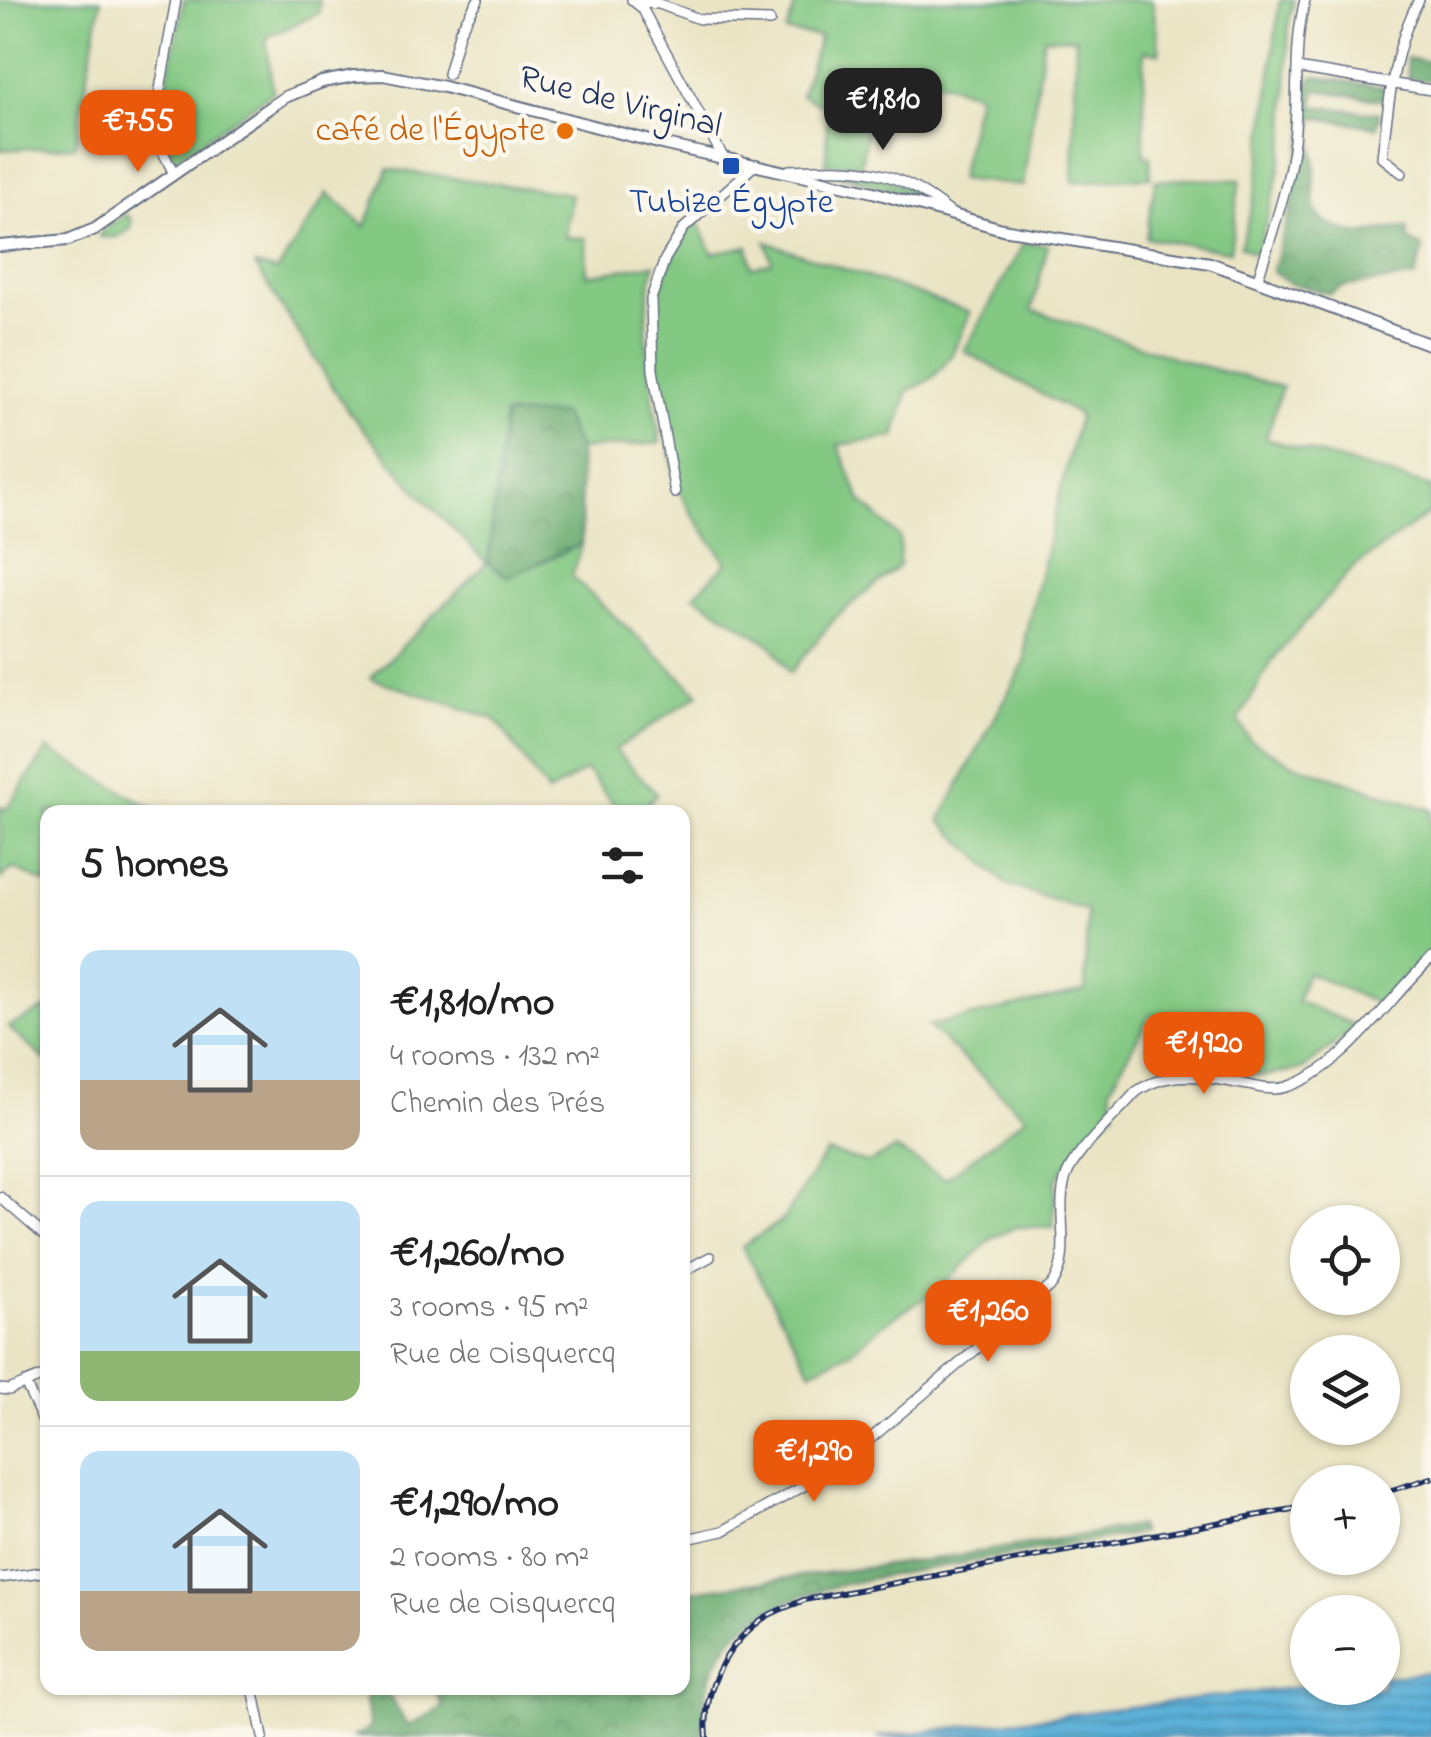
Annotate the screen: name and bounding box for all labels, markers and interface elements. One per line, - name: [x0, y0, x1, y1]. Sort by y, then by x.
- street label: Rue de Virginal: [513, 53, 727, 153]
- pin: €1,810: [802, 68, 964, 153]
- text: €1,810: [846, 77, 920, 124]
- pin: €755: [79, 90, 197, 175]
- text: €755: [102, 99, 174, 146]
- place label: café de l'Égypte: [315, 106, 545, 157]
- marker: café de l'Égypte: [554, 120, 576, 142]
- marker: Tubize Égypte: [720, 155, 742, 177]
- place label: Tubize Égypte: [629, 178, 834, 229]
- text: 5 homes: [80, 835, 229, 896]
- icon: filters: [595, 838, 650, 893]
- text: €1,810/mo: [390, 973, 555, 1034]
- icon: home: [160, 990, 280, 1110]
- pin: €1,920: [1123, 1012, 1285, 1097]
- text: €1,920: [1165, 1021, 1243, 1068]
- text: 4 rooms · 132 m²: [390, 1034, 600, 1081]
- text: Chemin des Prés: [390, 1081, 605, 1128]
- map controls: [1290, 1205, 1400, 1705]
- button: locate: [1290, 1205, 1400, 1315]
- text: €1,260/mo: [390, 1224, 565, 1285]
- icon: home: [160, 1241, 280, 1361]
- pin: €1,260: [907, 1280, 1069, 1365]
- text: 3 rooms · 95 m²: [390, 1285, 589, 1332]
- text: €1,260: [947, 1289, 1029, 1336]
- text: Rue de Oisquercq: [390, 1332, 615, 1379]
- button: layers: [1290, 1335, 1400, 1445]
- pin: €1,290: [733, 1420, 895, 1505]
- text: €1,290: [775, 1429, 853, 1476]
- button: +: [1290, 1465, 1400, 1575]
- text: €1,290/mo: [390, 1474, 559, 1535]
- icon: home: [160, 1491, 280, 1611]
- text: 2 rooms · 80 m²: [390, 1535, 589, 1582]
- text: Rue de Oisquercq: [390, 1582, 615, 1629]
- button: −: [1290, 1595, 1400, 1705]

